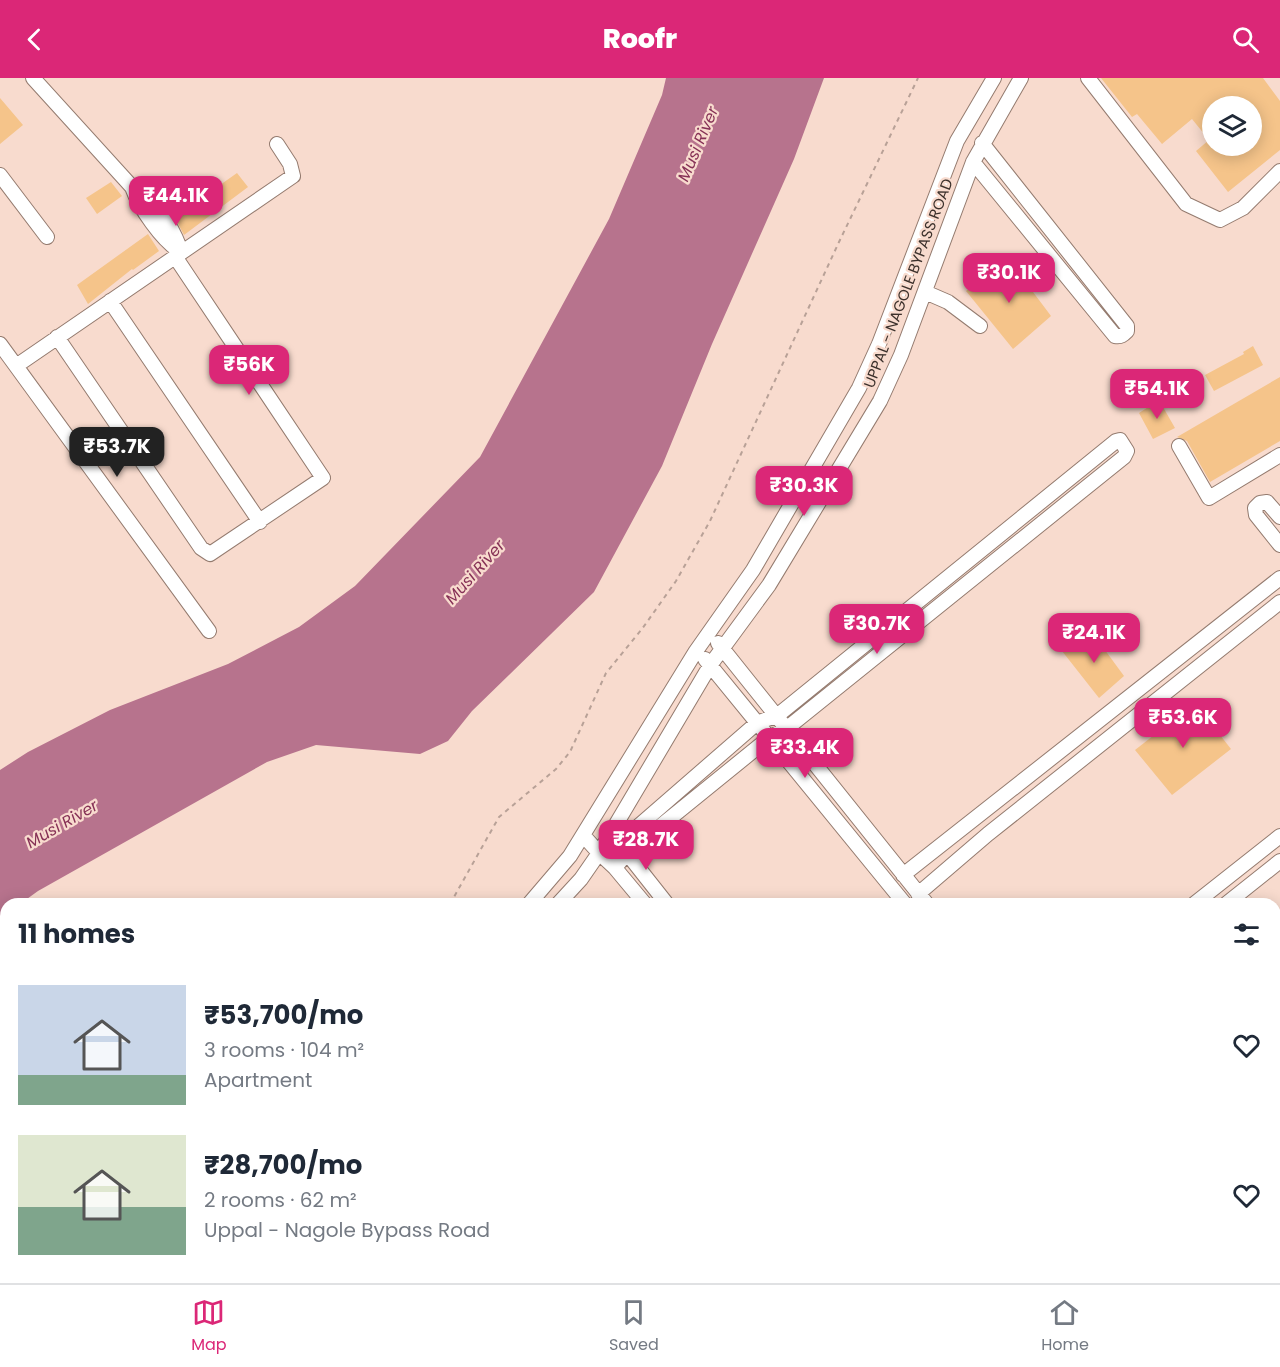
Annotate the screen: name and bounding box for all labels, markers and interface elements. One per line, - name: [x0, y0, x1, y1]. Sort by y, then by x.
- text: Roofr: [603, 20, 677, 57]
- icon: back: [18, 23, 51, 56]
- icon: search: [1229, 23, 1262, 56]
- map controls: [1202, 96, 1262, 156]
- button: layers: [1202, 96, 1262, 156]
- water label: Musi River: [672, 102, 725, 185]
- street label: UPPAL - NAGOLE BYPASS ROAD: [858, 175, 958, 391]
- pin: ₹44.1K: [127, 176, 225, 227]
- text: ₹44.1K: [143, 181, 209, 209]
- pin: ₹30.1K: [960, 253, 1058, 304]
- text: ₹30.1K: [977, 258, 1041, 286]
- pin: ₹56K: [213, 345, 285, 396]
- text: ₹56K: [223, 350, 275, 378]
- pin: ₹54.1K: [1108, 369, 1206, 420]
- text: ₹54.1K: [1124, 374, 1190, 402]
- pin: ₹53.7K: [68, 427, 166, 478]
- text: ₹53.7K: [83, 432, 151, 460]
- pin: ₹30.3K: [755, 466, 853, 517]
- text: ₹30.3K: [770, 471, 838, 499]
- water label: Musi River: [440, 534, 511, 609]
- pin: ₹30.7K: [828, 604, 926, 655]
- text: ₹30.7K: [843, 609, 911, 637]
- pin: ₹24.1K: [1045, 613, 1143, 664]
- text: ₹24.1K: [1062, 618, 1126, 646]
- pin: ₹53.6K: [1134, 698, 1232, 749]
- text: ₹53.6K: [1148, 703, 1218, 731]
- pin: ₹33.4K: [756, 728, 854, 779]
- text: ₹33.4K: [770, 733, 840, 761]
- water label: Musi River: [22, 794, 103, 854]
- pin: ₹28.7K: [597, 820, 695, 871]
- text: ₹28.7K: [613, 825, 679, 853]
- text: 11 homes: [18, 916, 135, 952]
- icon: filters: [1230, 918, 1263, 951]
- text: ₹53,700/mo: [204, 997, 363, 1033]
- icon: home: [66, 1009, 138, 1081]
- icon: heart: [1230, 1029, 1263, 1062]
- text: 3 rooms · 104 m²: [204, 1036, 364, 1064]
- text: Apartment: [204, 1066, 312, 1094]
- text: ₹28,700/mo: [204, 1147, 362, 1183]
- icon: home: [66, 1159, 138, 1231]
- icon: heart: [1230, 1179, 1263, 1212]
- text: 2 rooms · 62 m²: [204, 1186, 357, 1214]
- text: Uppal - Nagole Bypass Road: [204, 1216, 490, 1244]
- tab: Map: [191, 1296, 227, 1357]
- tab: Saved: [609, 1296, 659, 1357]
- tab: Home: [1041, 1296, 1089, 1357]

